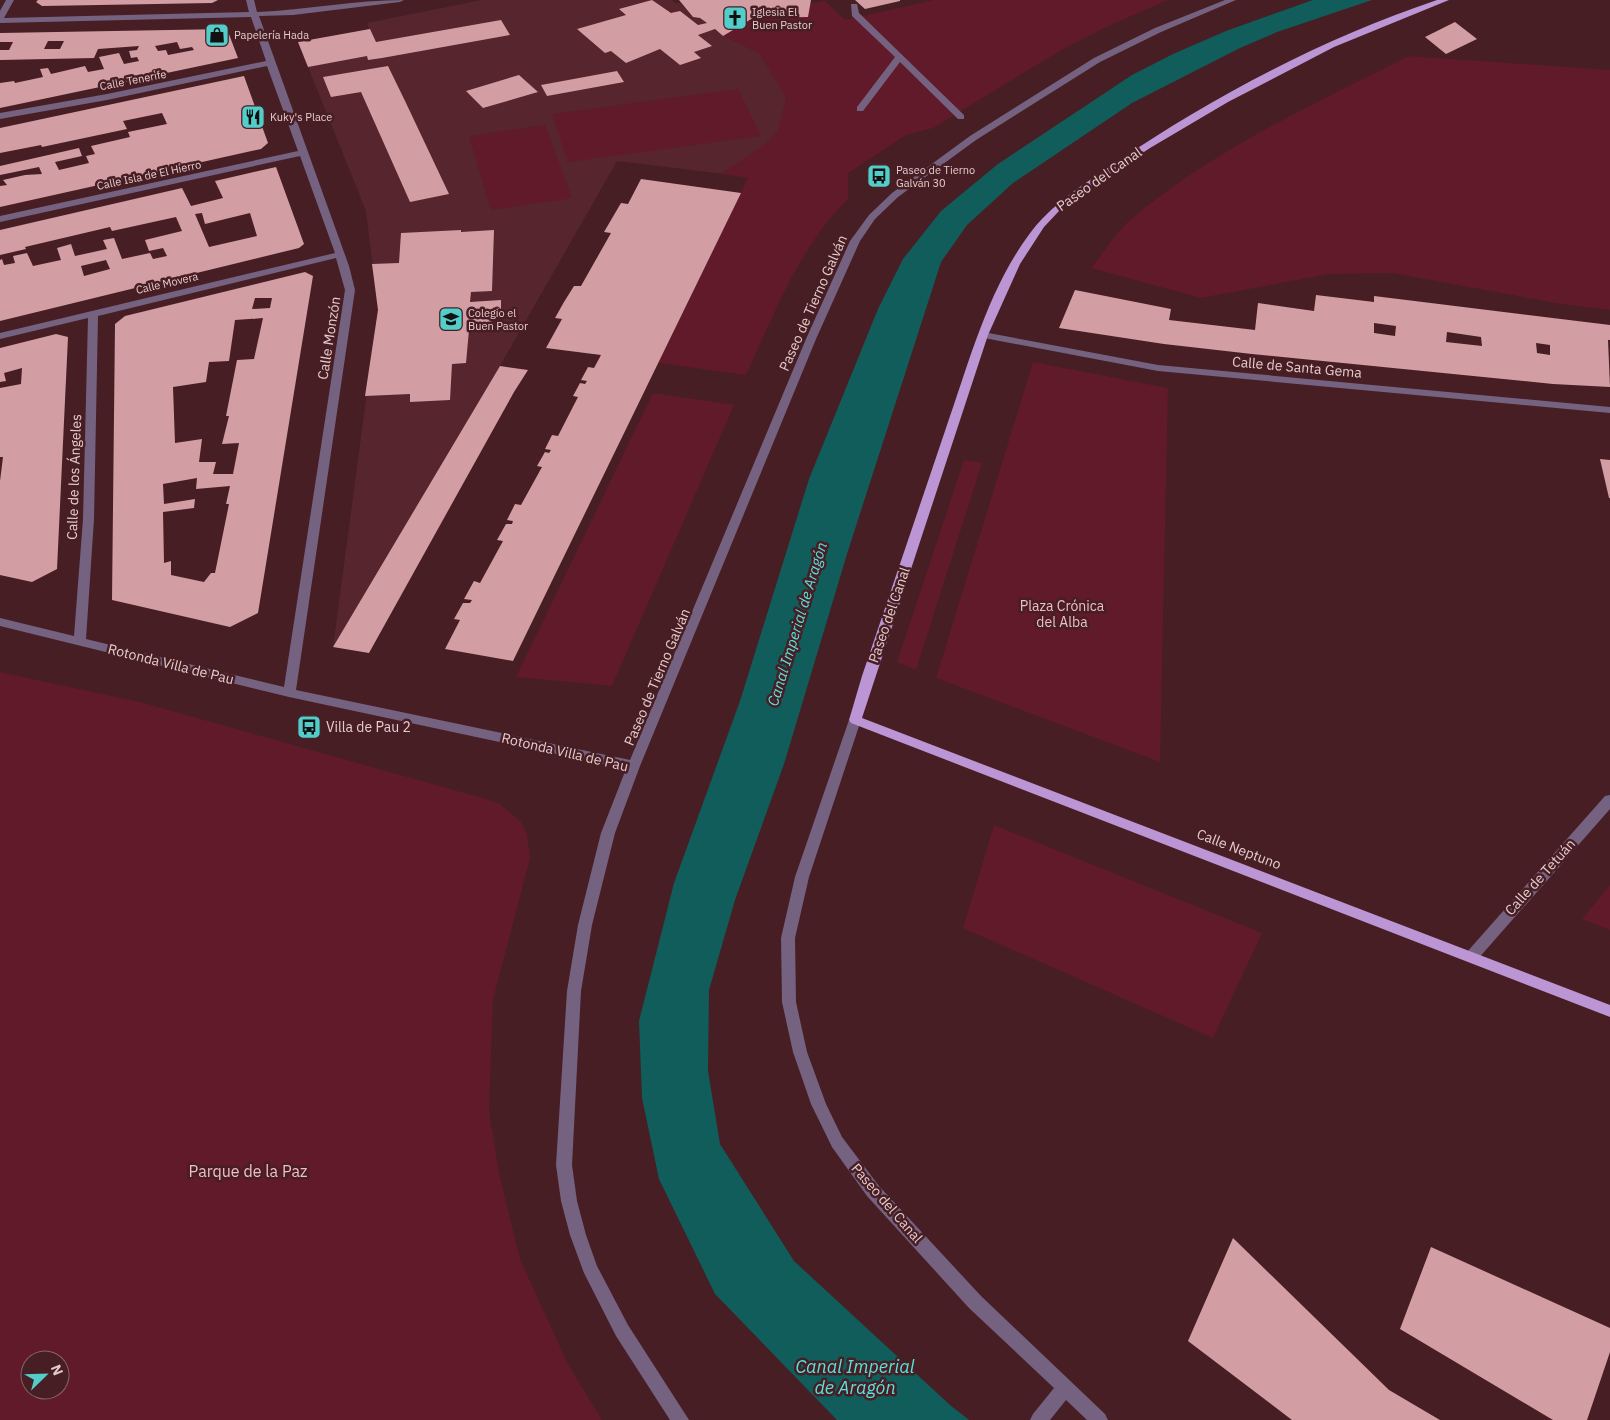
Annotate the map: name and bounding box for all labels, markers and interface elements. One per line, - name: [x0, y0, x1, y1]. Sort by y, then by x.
- church icon: Iglesia El Buen Pastor: [722, 5, 748, 31]
- place label: Iglesia El Buen Pastor: [752, 5, 812, 32]
- shop icon: Papelería Hada: [204, 22, 230, 48]
- place label: Papelería Hada: [234, 28, 309, 42]
- street label: Calle Tenerife: [99, 67, 167, 93]
- restaurant icon: Kuky's Place: [240, 104, 266, 130]
- place label: Kuky's Place: [270, 110, 332, 124]
- street label: Paseo del Canal: [1053, 143, 1145, 215]
- street label: Calle Isla de El Hierro: [96, 157, 202, 193]
- bus stop icon: Paseo de Tierno Galván 30: [866, 163, 892, 189]
- place label: Paseo de Tierno Galván 30: [896, 163, 975, 190]
- street label: Paseo de Tierno Galván: [775, 232, 851, 374]
- street label: Calle Movera: [134, 269, 200, 297]
- street label: Calle Monzón: [314, 295, 344, 381]
- school or university icon: Colegio el Buen Pastor: [438, 306, 464, 332]
- place label: Colegio el Buen Pastor: [468, 306, 528, 333]
- street label: Calle de Santa Gema: [1231, 352, 1363, 382]
- street label: Calle de los Ángeles: [62, 414, 85, 540]
- water label: Canal Imperial de Aragón: [763, 540, 831, 708]
- street label: Paseo del Canal: [864, 565, 914, 665]
- park label: Plaza Crónica del Alba: [1020, 597, 1105, 631]
- street label: Paseo de Tierno Galván: [620, 606, 694, 748]
- street label: Rotonda Villa de Pau: [106, 640, 236, 688]
- bus stop icon: Villa de Pau 2: [296, 714, 322, 740]
- place label: Villa de Pau 2: [326, 718, 411, 736]
- street label: Rotonda Villa de Pau: [500, 729, 630, 775]
- street label: Calle Neptuno: [1194, 825, 1284, 873]
- street label: Calle de Tetuán: [1501, 835, 1579, 919]
- street label: Paseo del Canal: [847, 1159, 927, 1247]
- park label: Parque de la Paz: [189, 1161, 307, 1181]
- north arrow: [20, 1350, 70, 1400]
- water label: Canal Imperial de Aragón: [795, 1355, 915, 1399]
- text: N: [47, 1362, 67, 1378]

